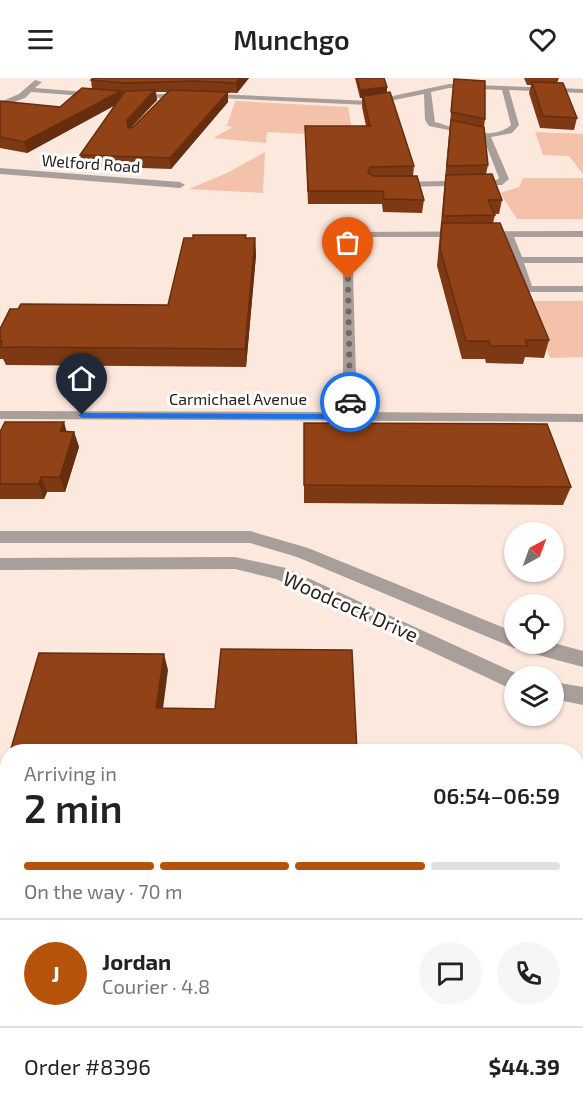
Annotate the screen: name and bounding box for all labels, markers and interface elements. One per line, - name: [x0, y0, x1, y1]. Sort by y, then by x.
- icon: menu: [24, 23, 57, 56]
- text: Munchgo: [233, 23, 350, 55]
- icon: heart: [526, 23, 559, 56]
- street label: Welford Road: [41, 150, 141, 176]
- pin: [322, 217, 373, 279]
- icon: bag: [331, 226, 364, 259]
- pin: [56, 353, 107, 415]
- icon: home: [65, 362, 98, 395]
- courier: [320, 372, 380, 432]
- icon: car: [334, 386, 367, 419]
- street label: Carmichael Avenue: [169, 389, 307, 408]
- north arrow: [504, 522, 564, 582]
- map controls: [504, 522, 564, 726]
- street label: Woodcock Drive: [280, 565, 422, 647]
- button: locate: [504, 594, 564, 654]
- button: layers: [504, 666, 564, 726]
- text: Arriving in: [24, 761, 117, 785]
- text: 06:54–06:59: [433, 782, 560, 808]
- text: 2 min: [24, 784, 123, 831]
- text: On the way · 70 m: [24, 879, 183, 903]
- button: chat: [419, 942, 482, 1005]
- button: phone: [497, 942, 560, 1005]
- text: Jordan: [102, 948, 171, 974]
- text: J: [51, 960, 60, 986]
- text: Courier · 4.8: [102, 974, 210, 998]
- text: Order #8396: [24, 1053, 151, 1079]
- text: $44.39: [488, 1053, 560, 1079]

